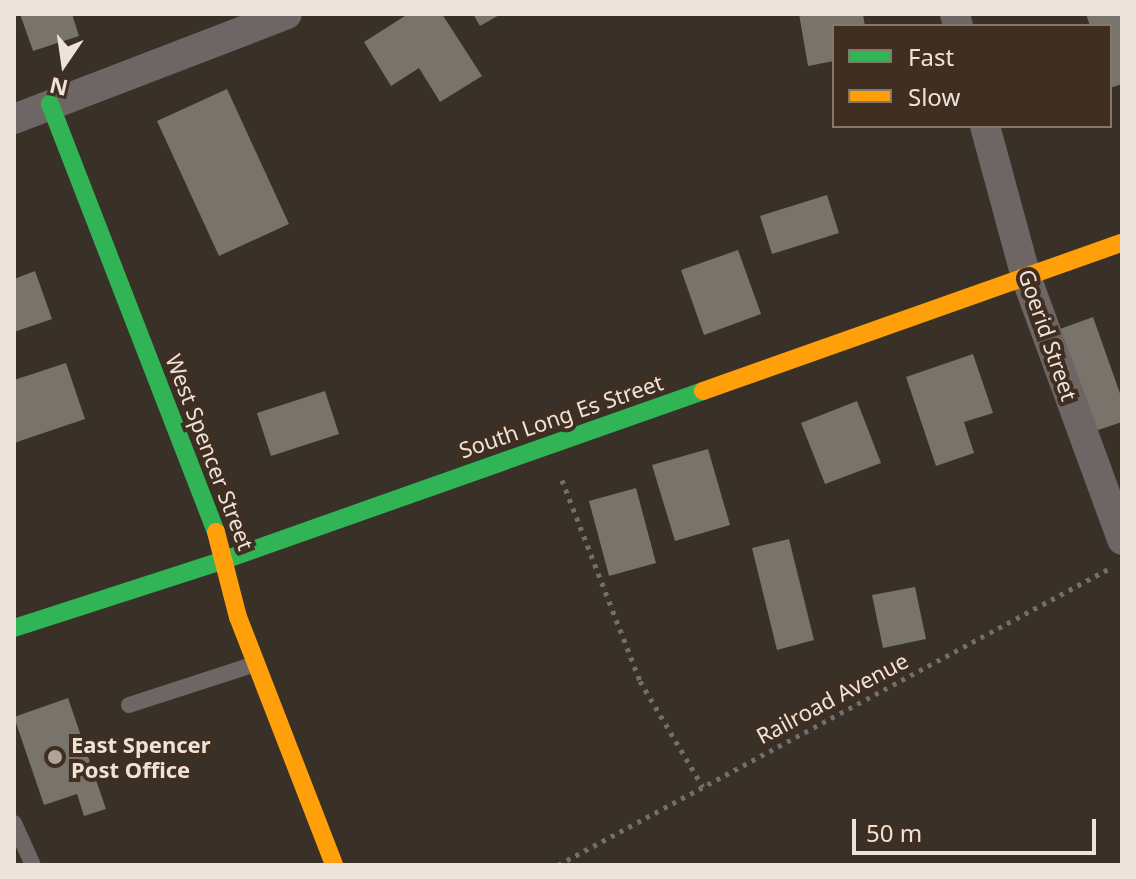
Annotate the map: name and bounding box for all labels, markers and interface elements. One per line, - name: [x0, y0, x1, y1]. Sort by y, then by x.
- north arrow: [24, 24, 104, 104]
- legend: [832, 24, 1112, 128]
- text: Fast: [908, 40, 954, 73]
- text: N: [47, 71, 71, 104]
- text: Slow: [908, 80, 960, 113]
- street label: Goerid Street: [1013, 266, 1083, 404]
- street label: West Spencer Street: [161, 350, 259, 554]
- street label: South Long Es Street: [456, 369, 666, 463]
- street label: Railroad Avenue: [752, 647, 912, 749]
- place label: East Spencer Post Office: [71, 731, 211, 782]
- marker: East Spencer Post Office: [46, 748, 64, 766]
- scale bar: [856, 803, 1100, 853]
- text: 50 m: [866, 816, 922, 849]

